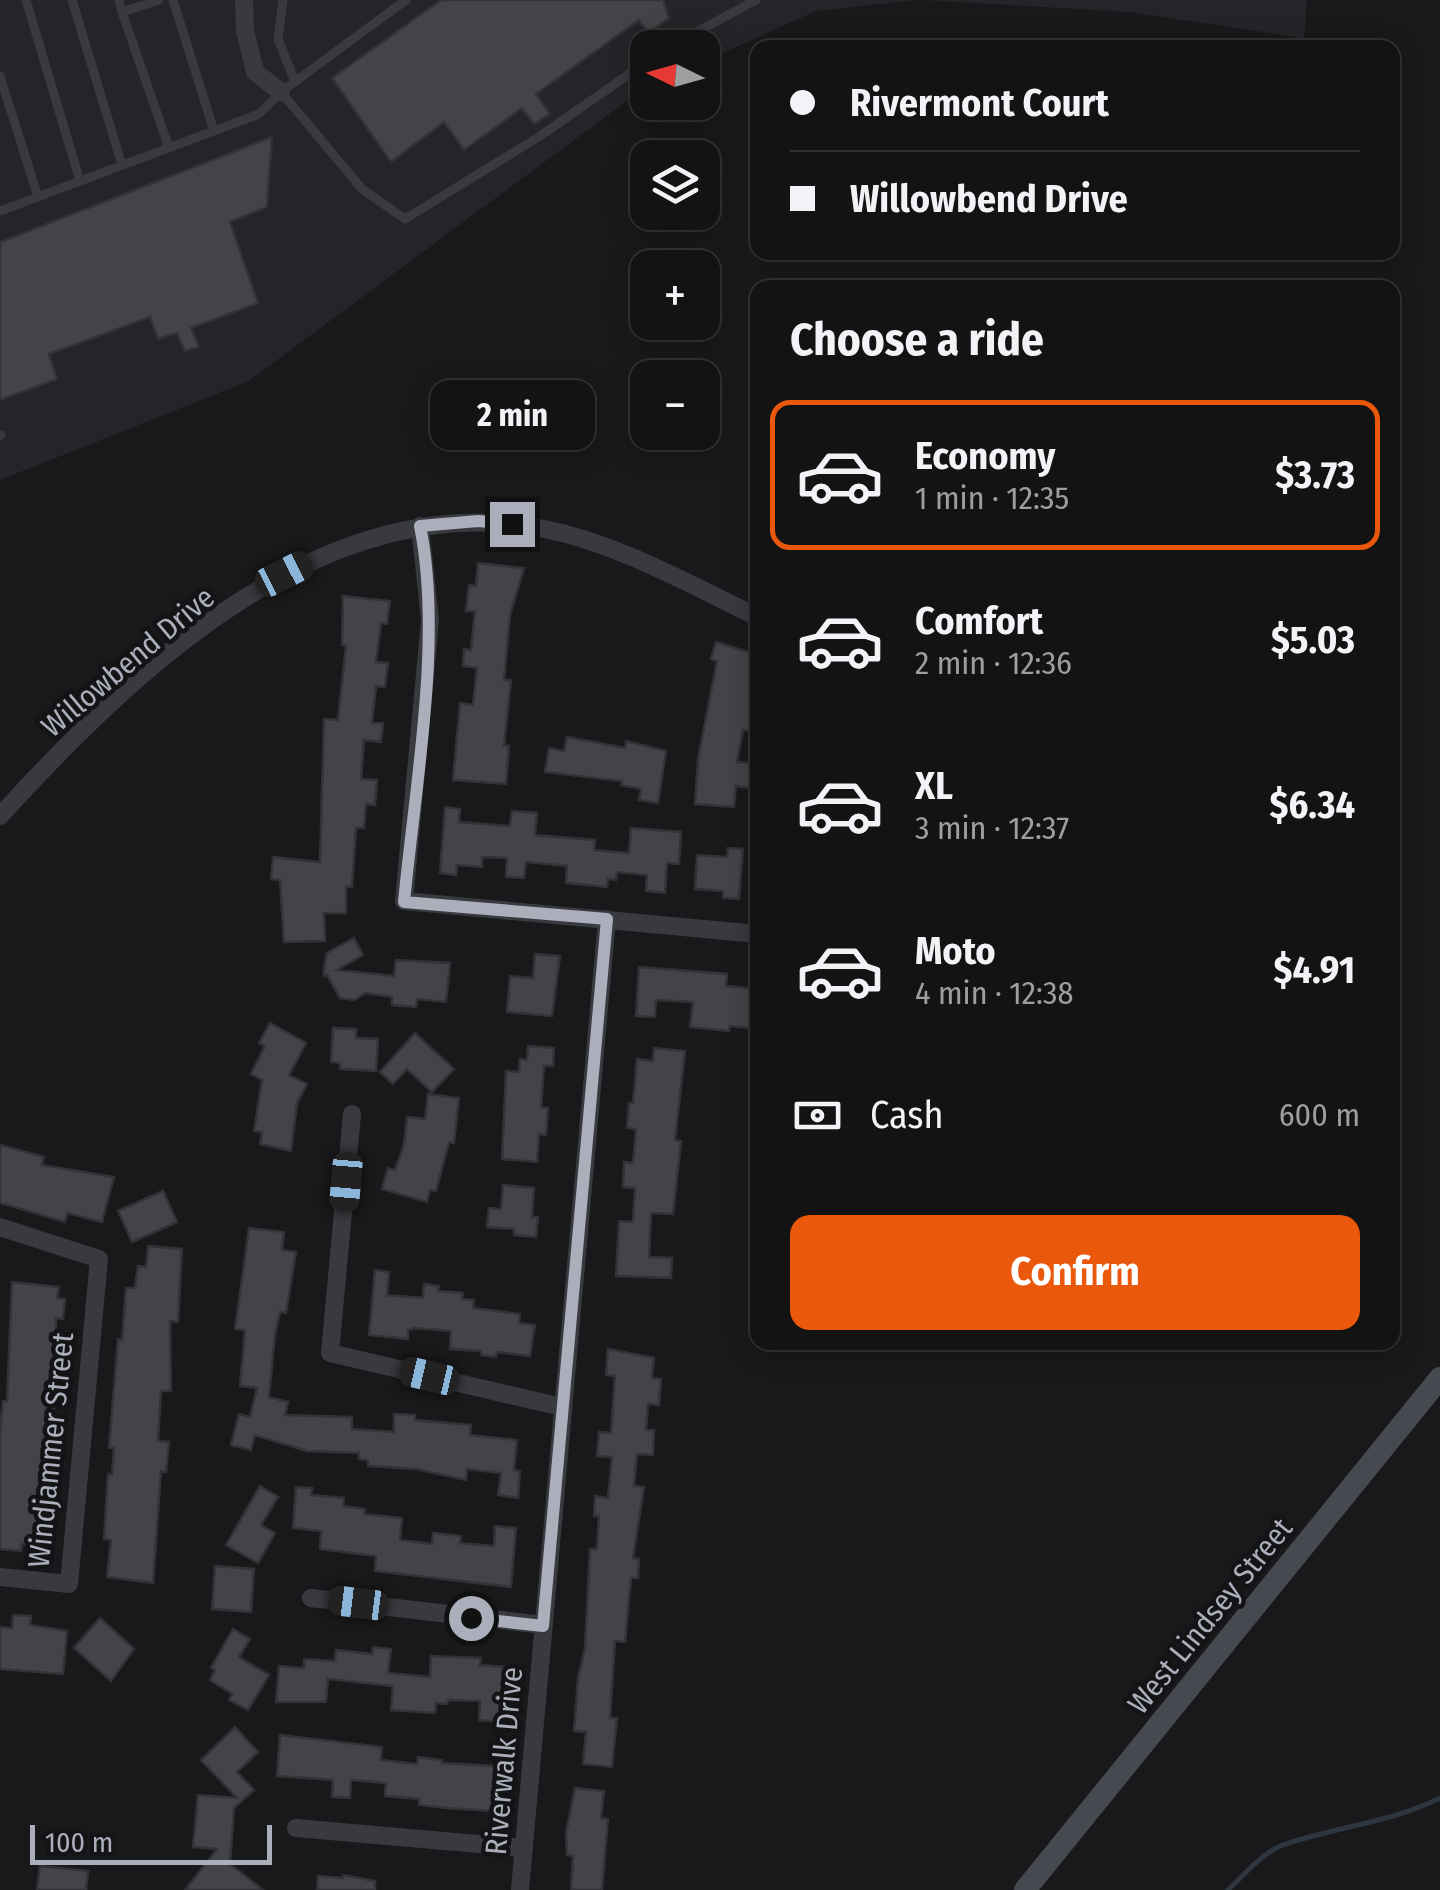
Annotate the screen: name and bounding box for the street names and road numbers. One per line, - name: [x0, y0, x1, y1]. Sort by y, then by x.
- street label: Willowbend Drive: [34, 579, 222, 745]
- street label: Windjammer Street: [21, 1330, 81, 1569]
- street label: West Lindsey Street: [1120, 1511, 1300, 1721]
- street label: Riverwalk Drive: [478, 1666, 530, 1856]

